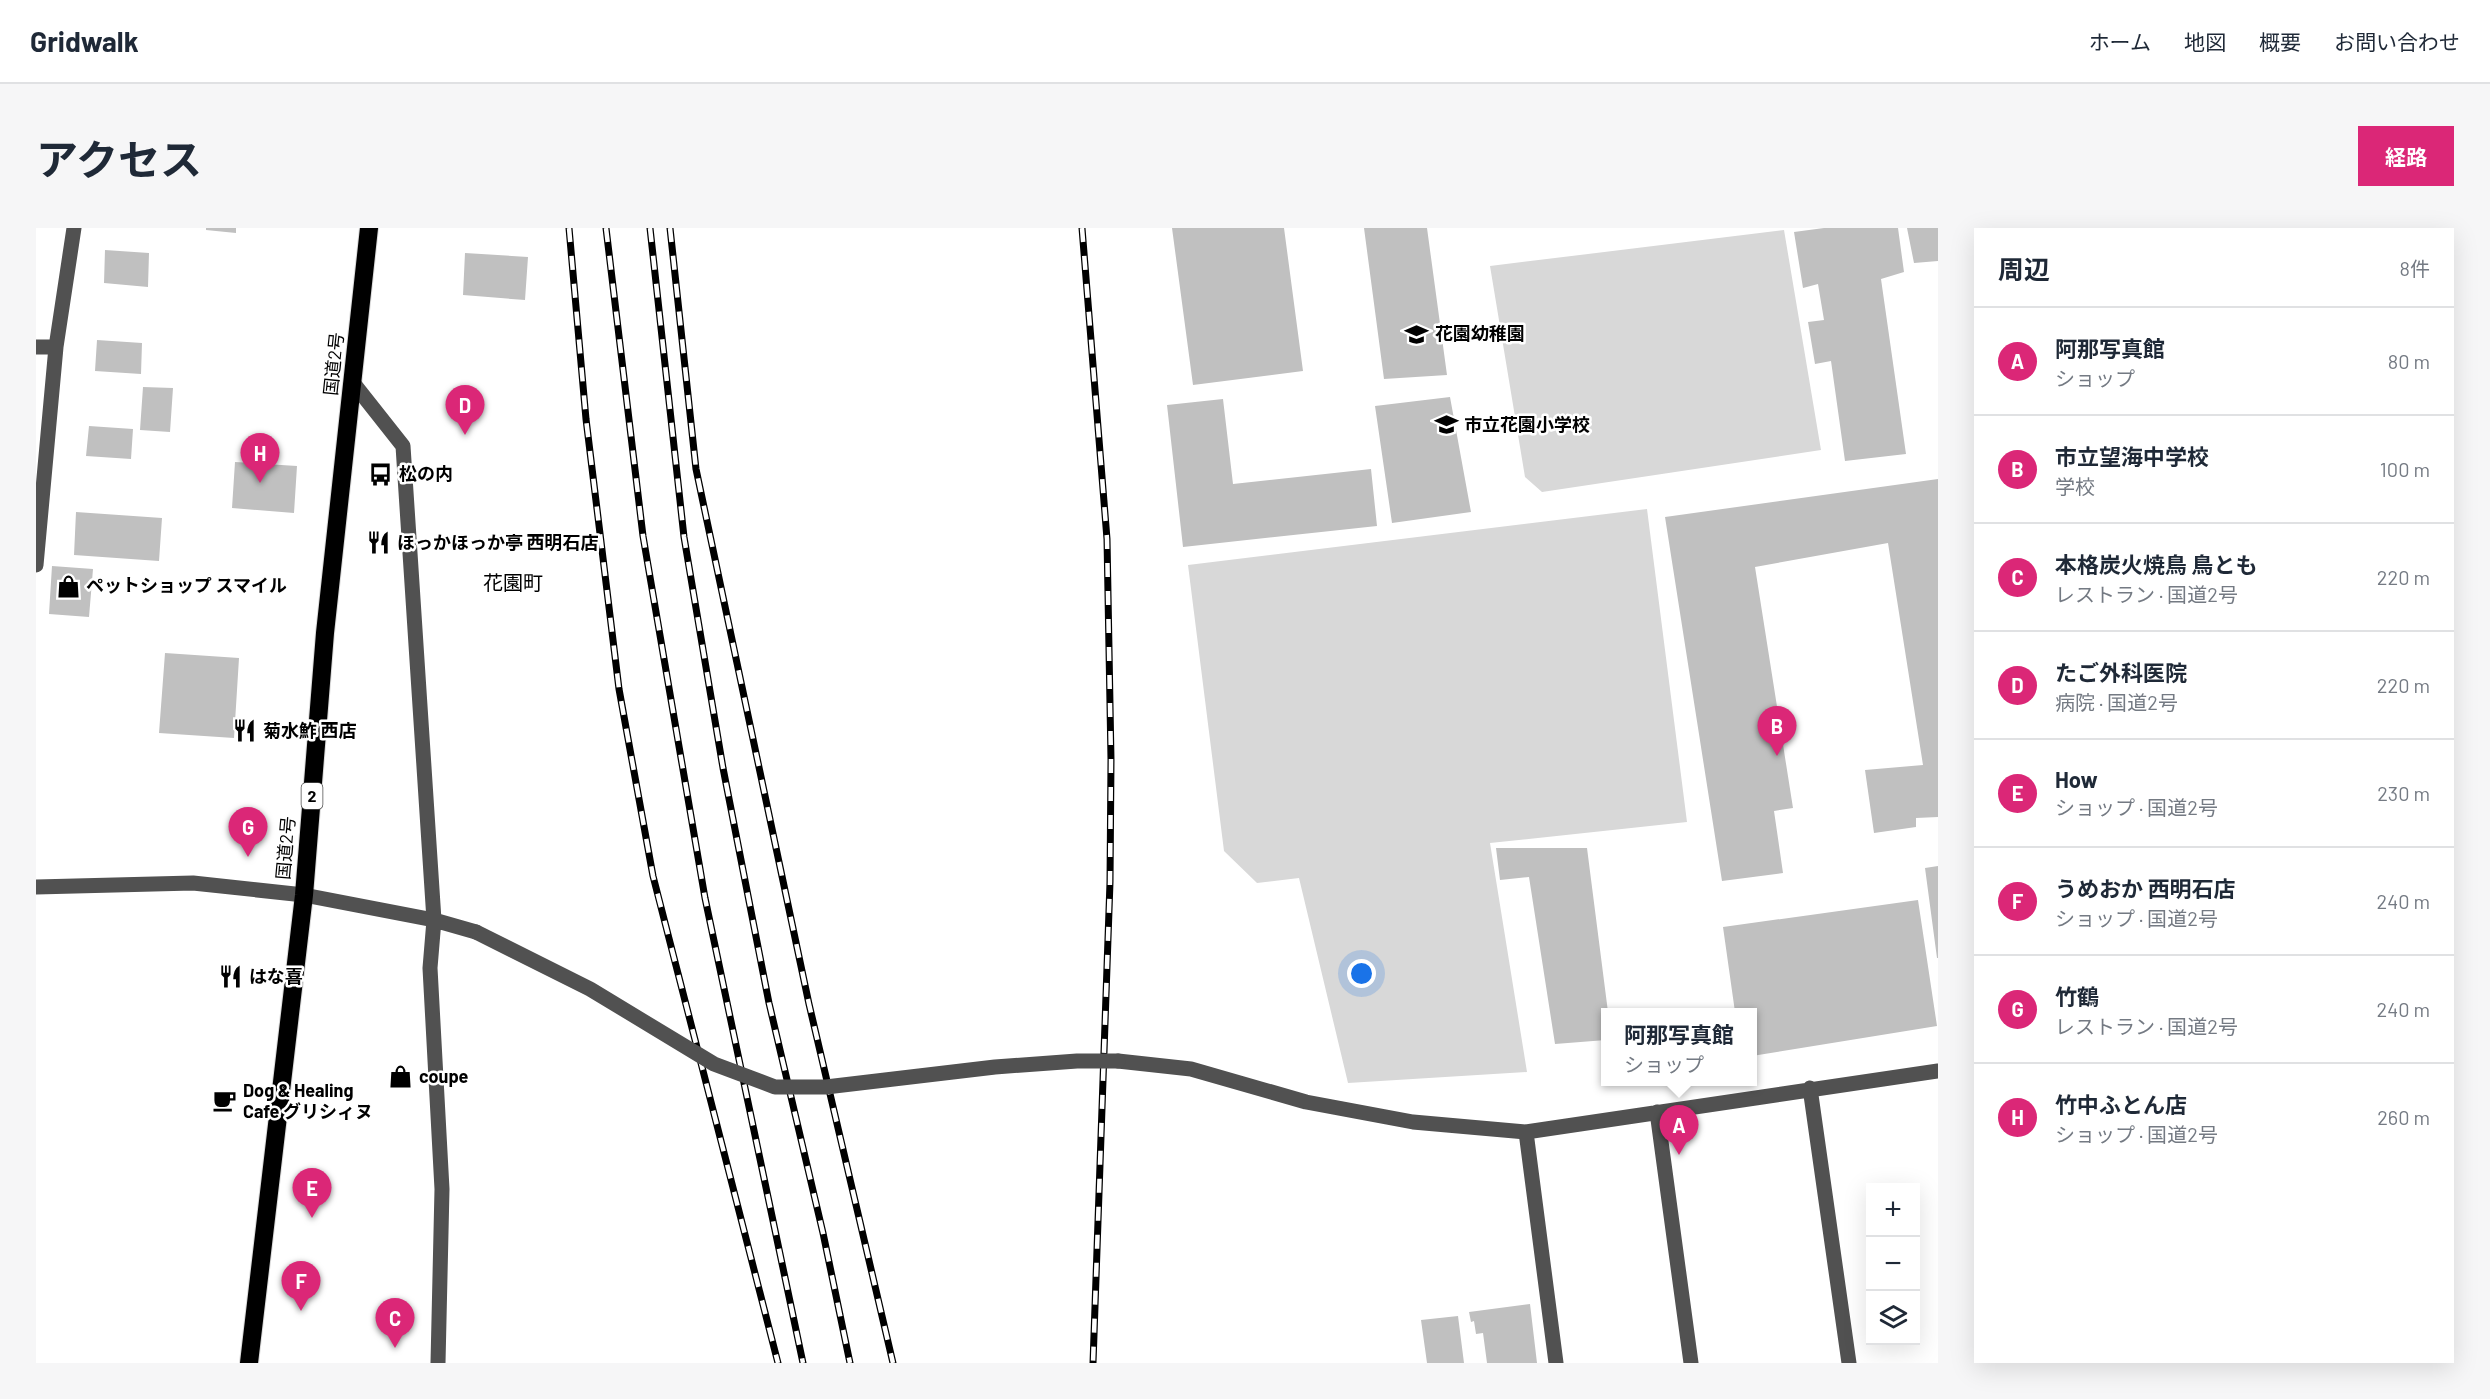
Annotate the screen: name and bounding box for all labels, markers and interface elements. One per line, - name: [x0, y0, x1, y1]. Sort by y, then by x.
- text: Gridwalk: [30, 24, 139, 58]
- text: ホーム: [2089, 29, 2151, 54]
- text: 地図: [2184, 29, 2226, 54]
- text: 概要: [2259, 29, 2301, 54]
- text: お問い合わせ: [2334, 29, 2460, 54]
- button: 経路: [2358, 126, 2454, 186]
- text: アクセス: [36, 133, 202, 183]
- text: 周辺: [1998, 253, 2050, 284]
- text: 8件: [2400, 256, 2430, 280]
- school or university icon: 花園幼稚園: [1404, 321, 1430, 347]
- place label: 花園幼稚園: [1435, 322, 1525, 344]
- street label: 国道2号: [319, 331, 347, 397]
- text: 阿那写真館: [2055, 335, 2165, 361]
- text: A: [2011, 349, 2024, 373]
- text: 80 m: [2388, 349, 2430, 373]
- text: ショップ: [2055, 366, 2135, 390]
- pin: D: [446, 386, 484, 435]
- school or university icon: 市立花園小学校: [1433, 412, 1459, 438]
- place label: 市立花園小学校: [1464, 413, 1590, 435]
- pin: H: [240, 434, 280, 483]
- text: 市立望海中学校: [2055, 443, 2209, 469]
- text: B: [2011, 457, 2024, 481]
- text: 100 m: [2380, 457, 2430, 481]
- bus stop icon: 松の内: [368, 461, 394, 487]
- place label: 松の内: [399, 462, 453, 484]
- text: 学校: [2055, 474, 2095, 498]
- restaurant icon: ほっかほっか亭 西明石店: [366, 530, 392, 556]
- place label: ほっかほっか亭 西明石店: [397, 531, 599, 553]
- text: 本格炭火焼鳥 鳥とも: [2055, 551, 2257, 577]
- text: C: [2011, 565, 2024, 589]
- text: 220 m: [2377, 565, 2430, 589]
- district label: 花園町: [483, 570, 543, 594]
- shop icon: ペットショップ スマイル: [55, 573, 81, 599]
- place label: ペットショップ スマイル: [86, 574, 287, 596]
- text: レストラン · 国道2号: [2055, 582, 2238, 606]
- text: たご外科医院: [2055, 659, 2187, 685]
- text: D: [2011, 673, 2024, 697]
- text: 220 m: [2377, 673, 2430, 697]
- text: 病院 · 国道2号: [2055, 690, 2178, 714]
- pin: B: [1758, 706, 1796, 756]
- restaurant icon: 菊水鮓 西店: [232, 718, 258, 744]
- place label: 菊水鮓 西店: [263, 719, 357, 741]
- text: How: [2055, 766, 2098, 792]
- text: E: [2012, 781, 2023, 805]
- text: 230 m: [2377, 781, 2430, 805]
- road number: 2: [302, 783, 322, 809]
- text: ショップ · 国道2号: [2055, 795, 2218, 819]
- pin: G: [228, 808, 268, 857]
- street label: 国道2号: [271, 815, 299, 881]
- text: うめおか 西明石店: [2055, 875, 2235, 901]
- text: F: [2012, 889, 2023, 913]
- text: 240 m: [2376, 889, 2430, 913]
- text: ショップ · 国道2号: [2055, 906, 2218, 930]
- your location: [1347, 959, 1376, 988]
- restaurant icon: はな喜: [218, 964, 244, 990]
- place label: はな喜: [249, 965, 303, 987]
- text: 竹鶴: [2055, 983, 2099, 1009]
- text: G: [2011, 997, 2024, 1021]
- text: 240 m: [2376, 997, 2430, 1021]
- popup: [1601, 1008, 1757, 1086]
- text: レストラン · 国道2号: [2055, 1014, 2238, 1038]
- text: 阿那写真館: [1624, 1021, 1734, 1047]
- text: ショップ: [1624, 1052, 1704, 1076]
- shop icon: coupe: [388, 1064, 414, 1090]
- place label: coupe: [419, 1065, 469, 1087]
- place label: Dog & Healing Cafe グリシィヌ: [243, 1079, 373, 1122]
- cafe icon: Dog & Healing Cafe グリシィヌ: [212, 1088, 238, 1114]
- text: 竹中ふとん店: [2055, 1091, 2187, 1117]
- text: H: [2011, 1105, 2024, 1129]
- text: 260 m: [2377, 1105, 2430, 1129]
- pin: A: [1660, 1106, 1698, 1155]
- text: ショップ · 国道2号: [2055, 1122, 2218, 1146]
- pin: E: [292, 1168, 332, 1218]
- map controls: [1866, 1183, 1920, 1345]
- button: +: [1866, 1183, 1920, 1237]
- button: −: [1866, 1237, 1920, 1291]
- pin: F: [282, 1262, 320, 1311]
- button: layers: [1866, 1291, 1920, 1345]
- pin: C: [376, 1298, 414, 1348]

